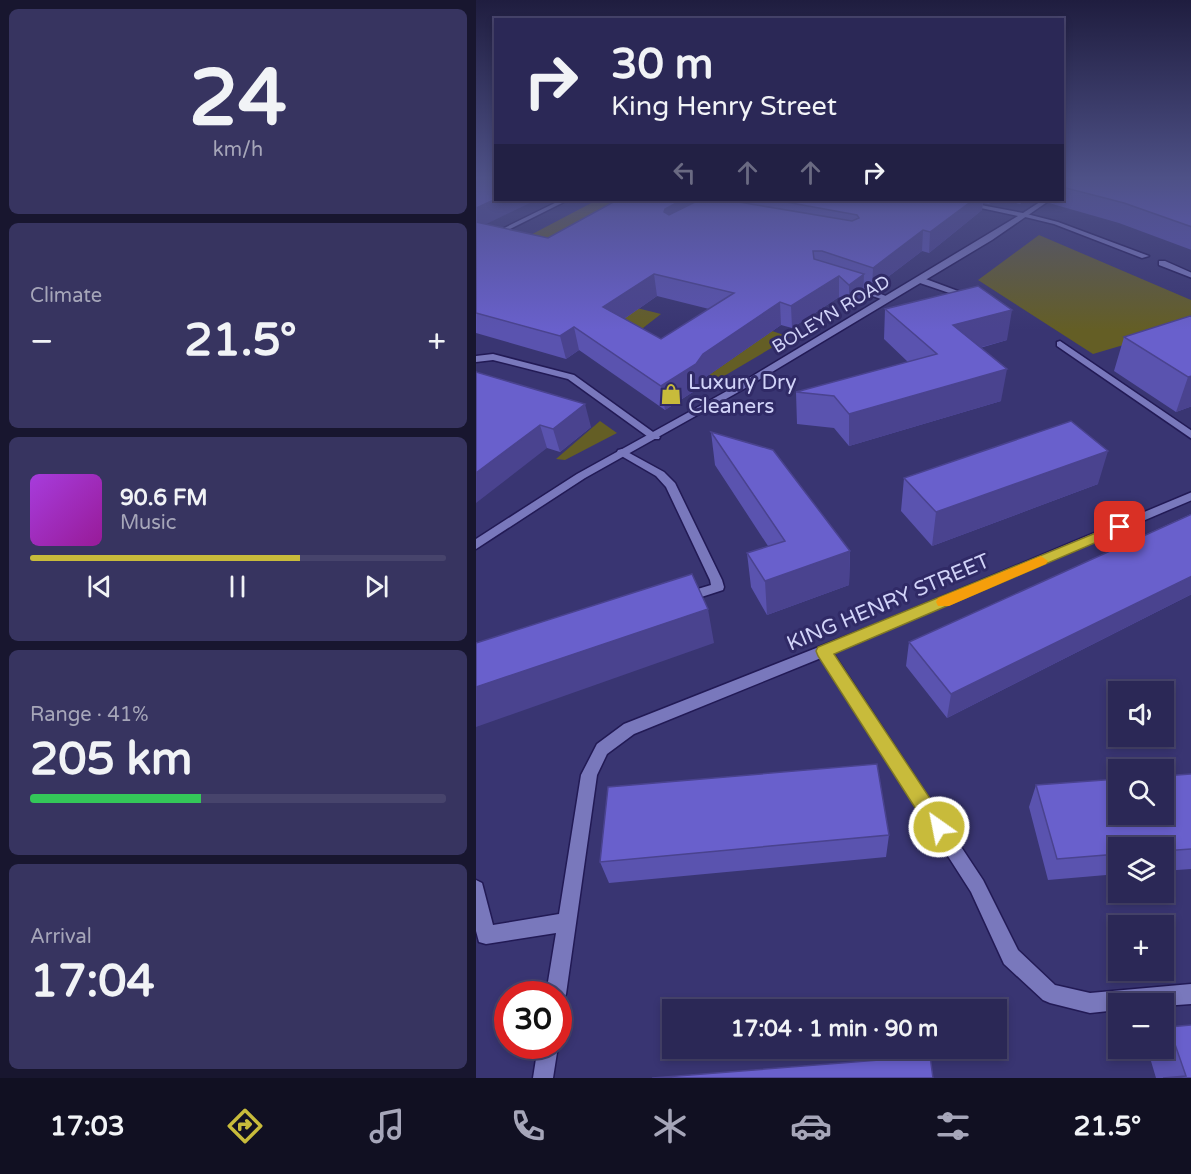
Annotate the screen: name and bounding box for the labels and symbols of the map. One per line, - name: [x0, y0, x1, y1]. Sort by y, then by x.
- street label: BOLEYN ROAD: [768, 270, 894, 358]
- place label: Luxury Dry Cleaners: [688, 370, 796, 419]
- shop icon: Luxury Dry Cleaners: [659, 382, 683, 406]
- pin: [1094, 501, 1145, 552]
- street label: KING HENRY STREET: [783, 548, 993, 657]
- position arrow: [907, 795, 971, 859]
- speed limit sign: 30: [494, 981, 572, 1059]

